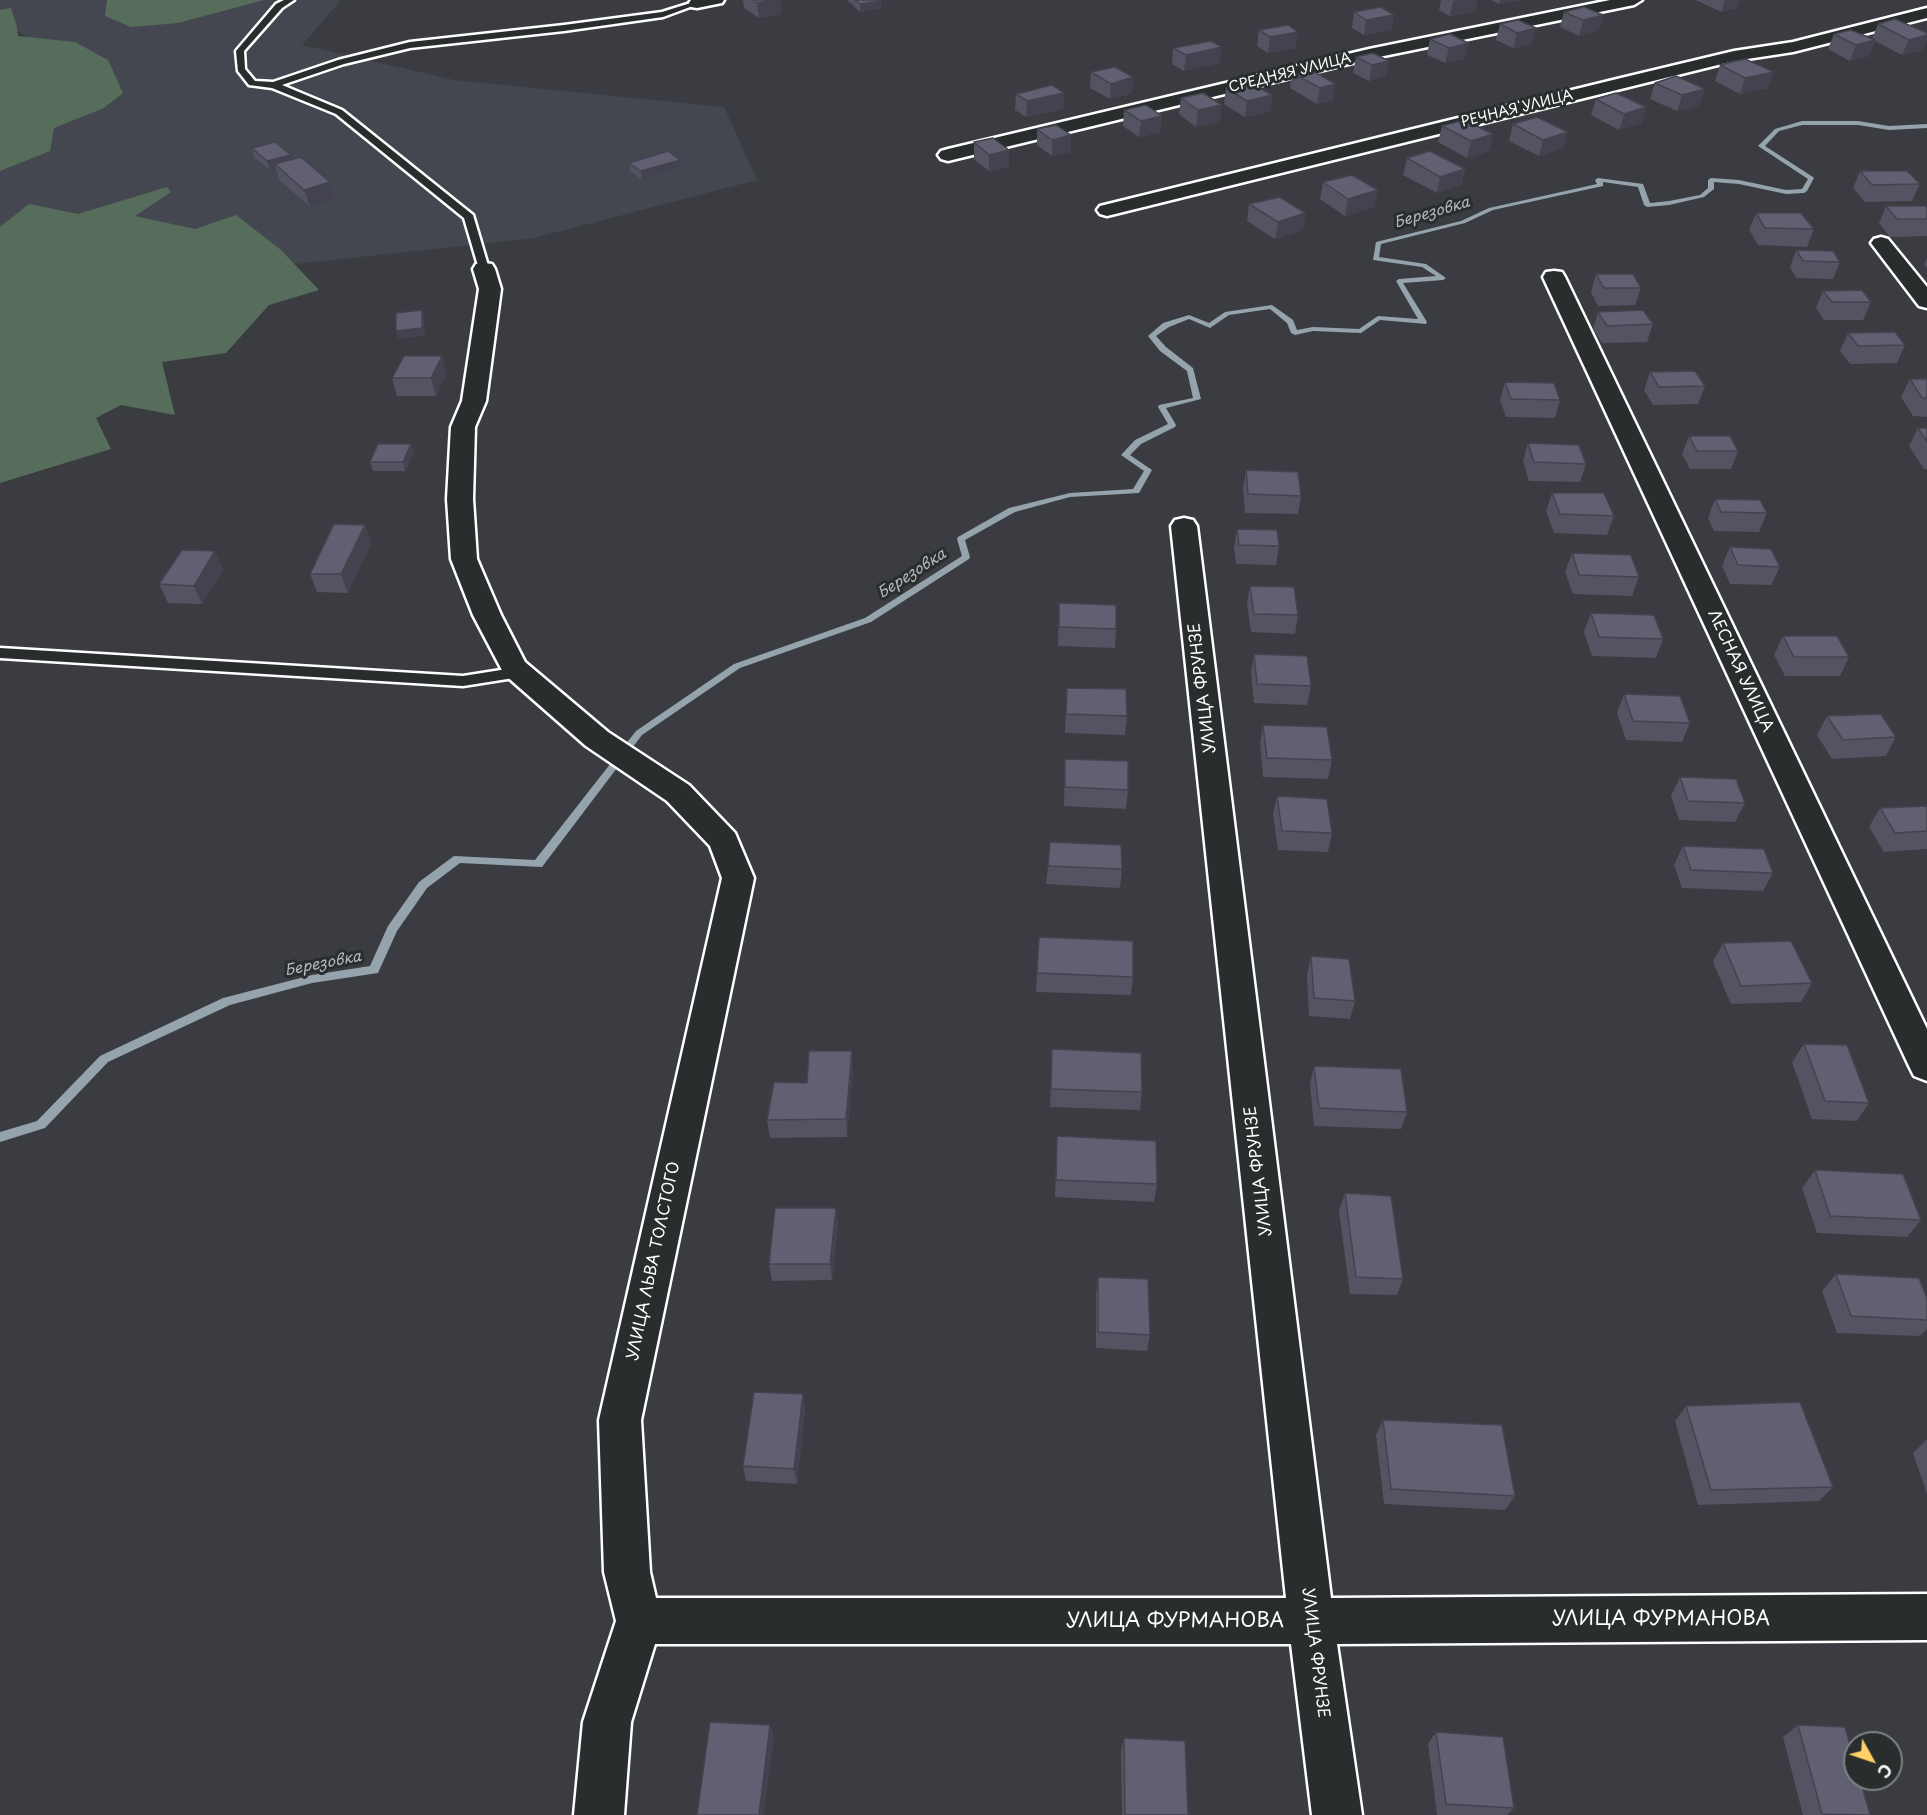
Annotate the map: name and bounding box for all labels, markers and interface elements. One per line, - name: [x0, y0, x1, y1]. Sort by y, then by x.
- street label: СРЕДНЯЯ УЛИЦА: [1227, 50, 1353, 96]
- street label: РЕЧНАЯ УЛИЦА: [1459, 87, 1575, 131]
- water label: Березовка: [1392, 194, 1472, 232]
- water label: Березовка: [875, 545, 949, 603]
- street label: ЛЕСНАЯ УЛИЦА: [1703, 607, 1777, 735]
- street label: УЛИЦА ФРУНЗЕ: [1185, 622, 1221, 754]
- water label: Березовка: [283, 948, 363, 980]
- street label: УЛИЦА ФРУНЗЕ: [1241, 1105, 1277, 1237]
- street label: УЛИЦА ЛЬВА ТОЛСТОГО: [624, 1160, 684, 1362]
- street label: УЛИЦА ФРУНЗЕ: [1297, 1587, 1333, 1719]
- street label: УЛИЦА ФУРМАНОВА: [1552, 1607, 1770, 1631]
- street label: УЛИЦА ФУРМАНОВА: [1066, 1609, 1284, 1633]
- north arrow: [1843, 1731, 1903, 1791]
- text: С: [1872, 1759, 1898, 1784]

